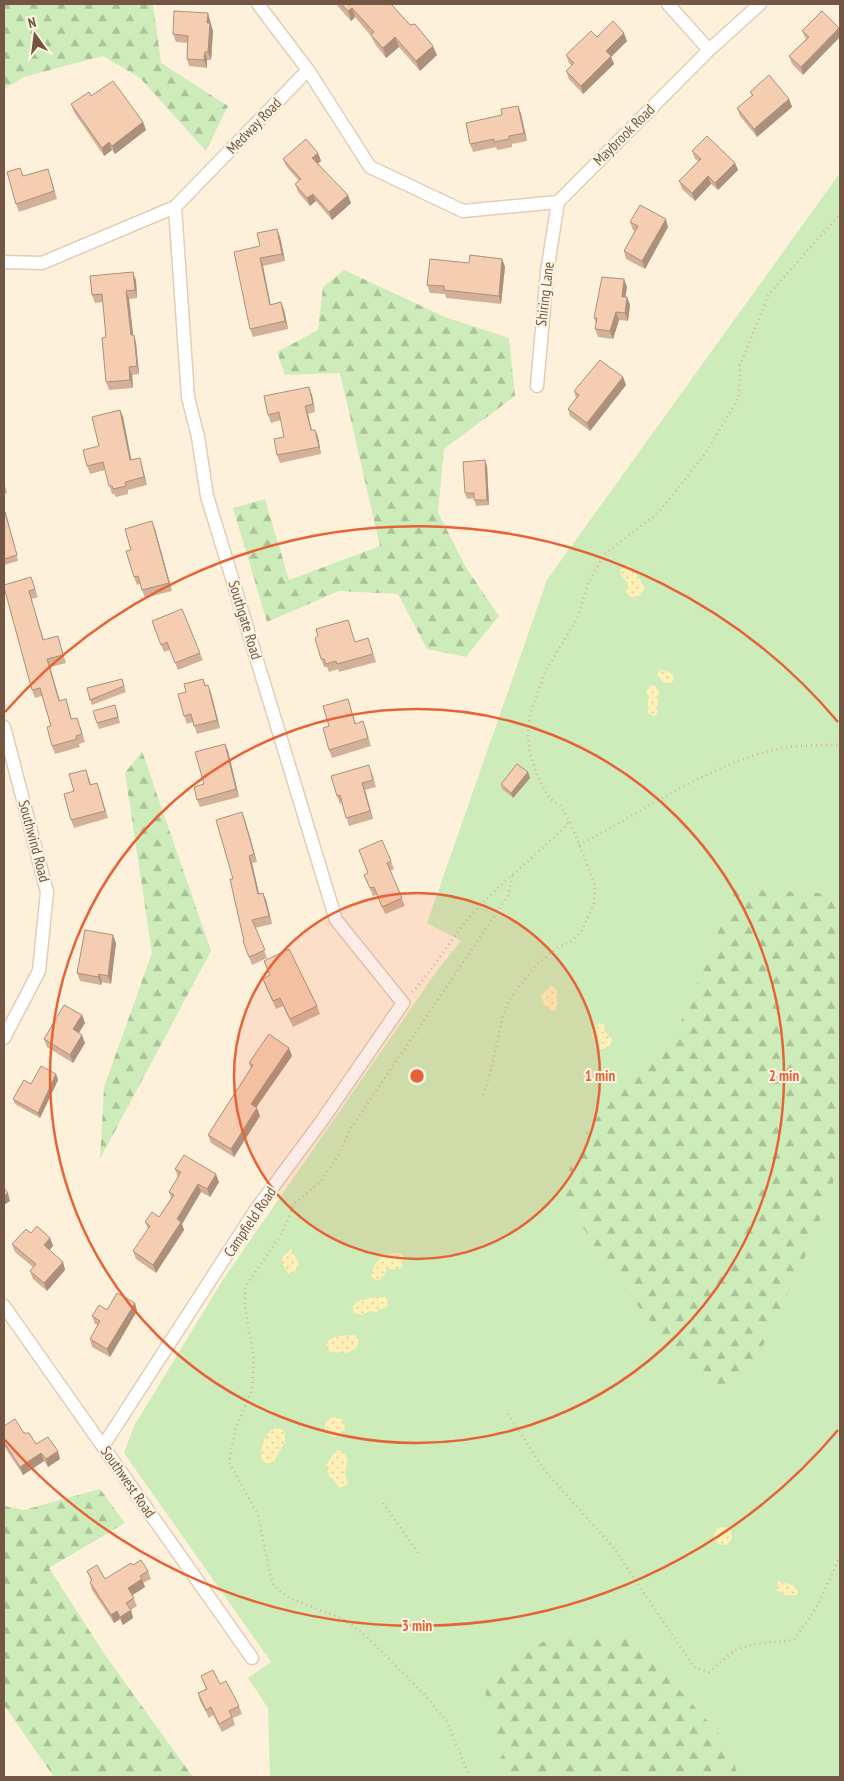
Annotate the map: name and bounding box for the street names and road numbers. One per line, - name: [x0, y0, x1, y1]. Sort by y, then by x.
- street label: Medway Road: [222, 93, 285, 158]
- street label: Maybrook Road: [589, 100, 658, 169]
- street label: Shiring Lane: [531, 261, 558, 327]
- street label: Southgate Road: [224, 578, 266, 662]
- street label: Southwind Road: [14, 798, 55, 884]
- street label: Campfield Road: [219, 1183, 280, 1260]
- street label: Southwest Road: [97, 1442, 160, 1521]

